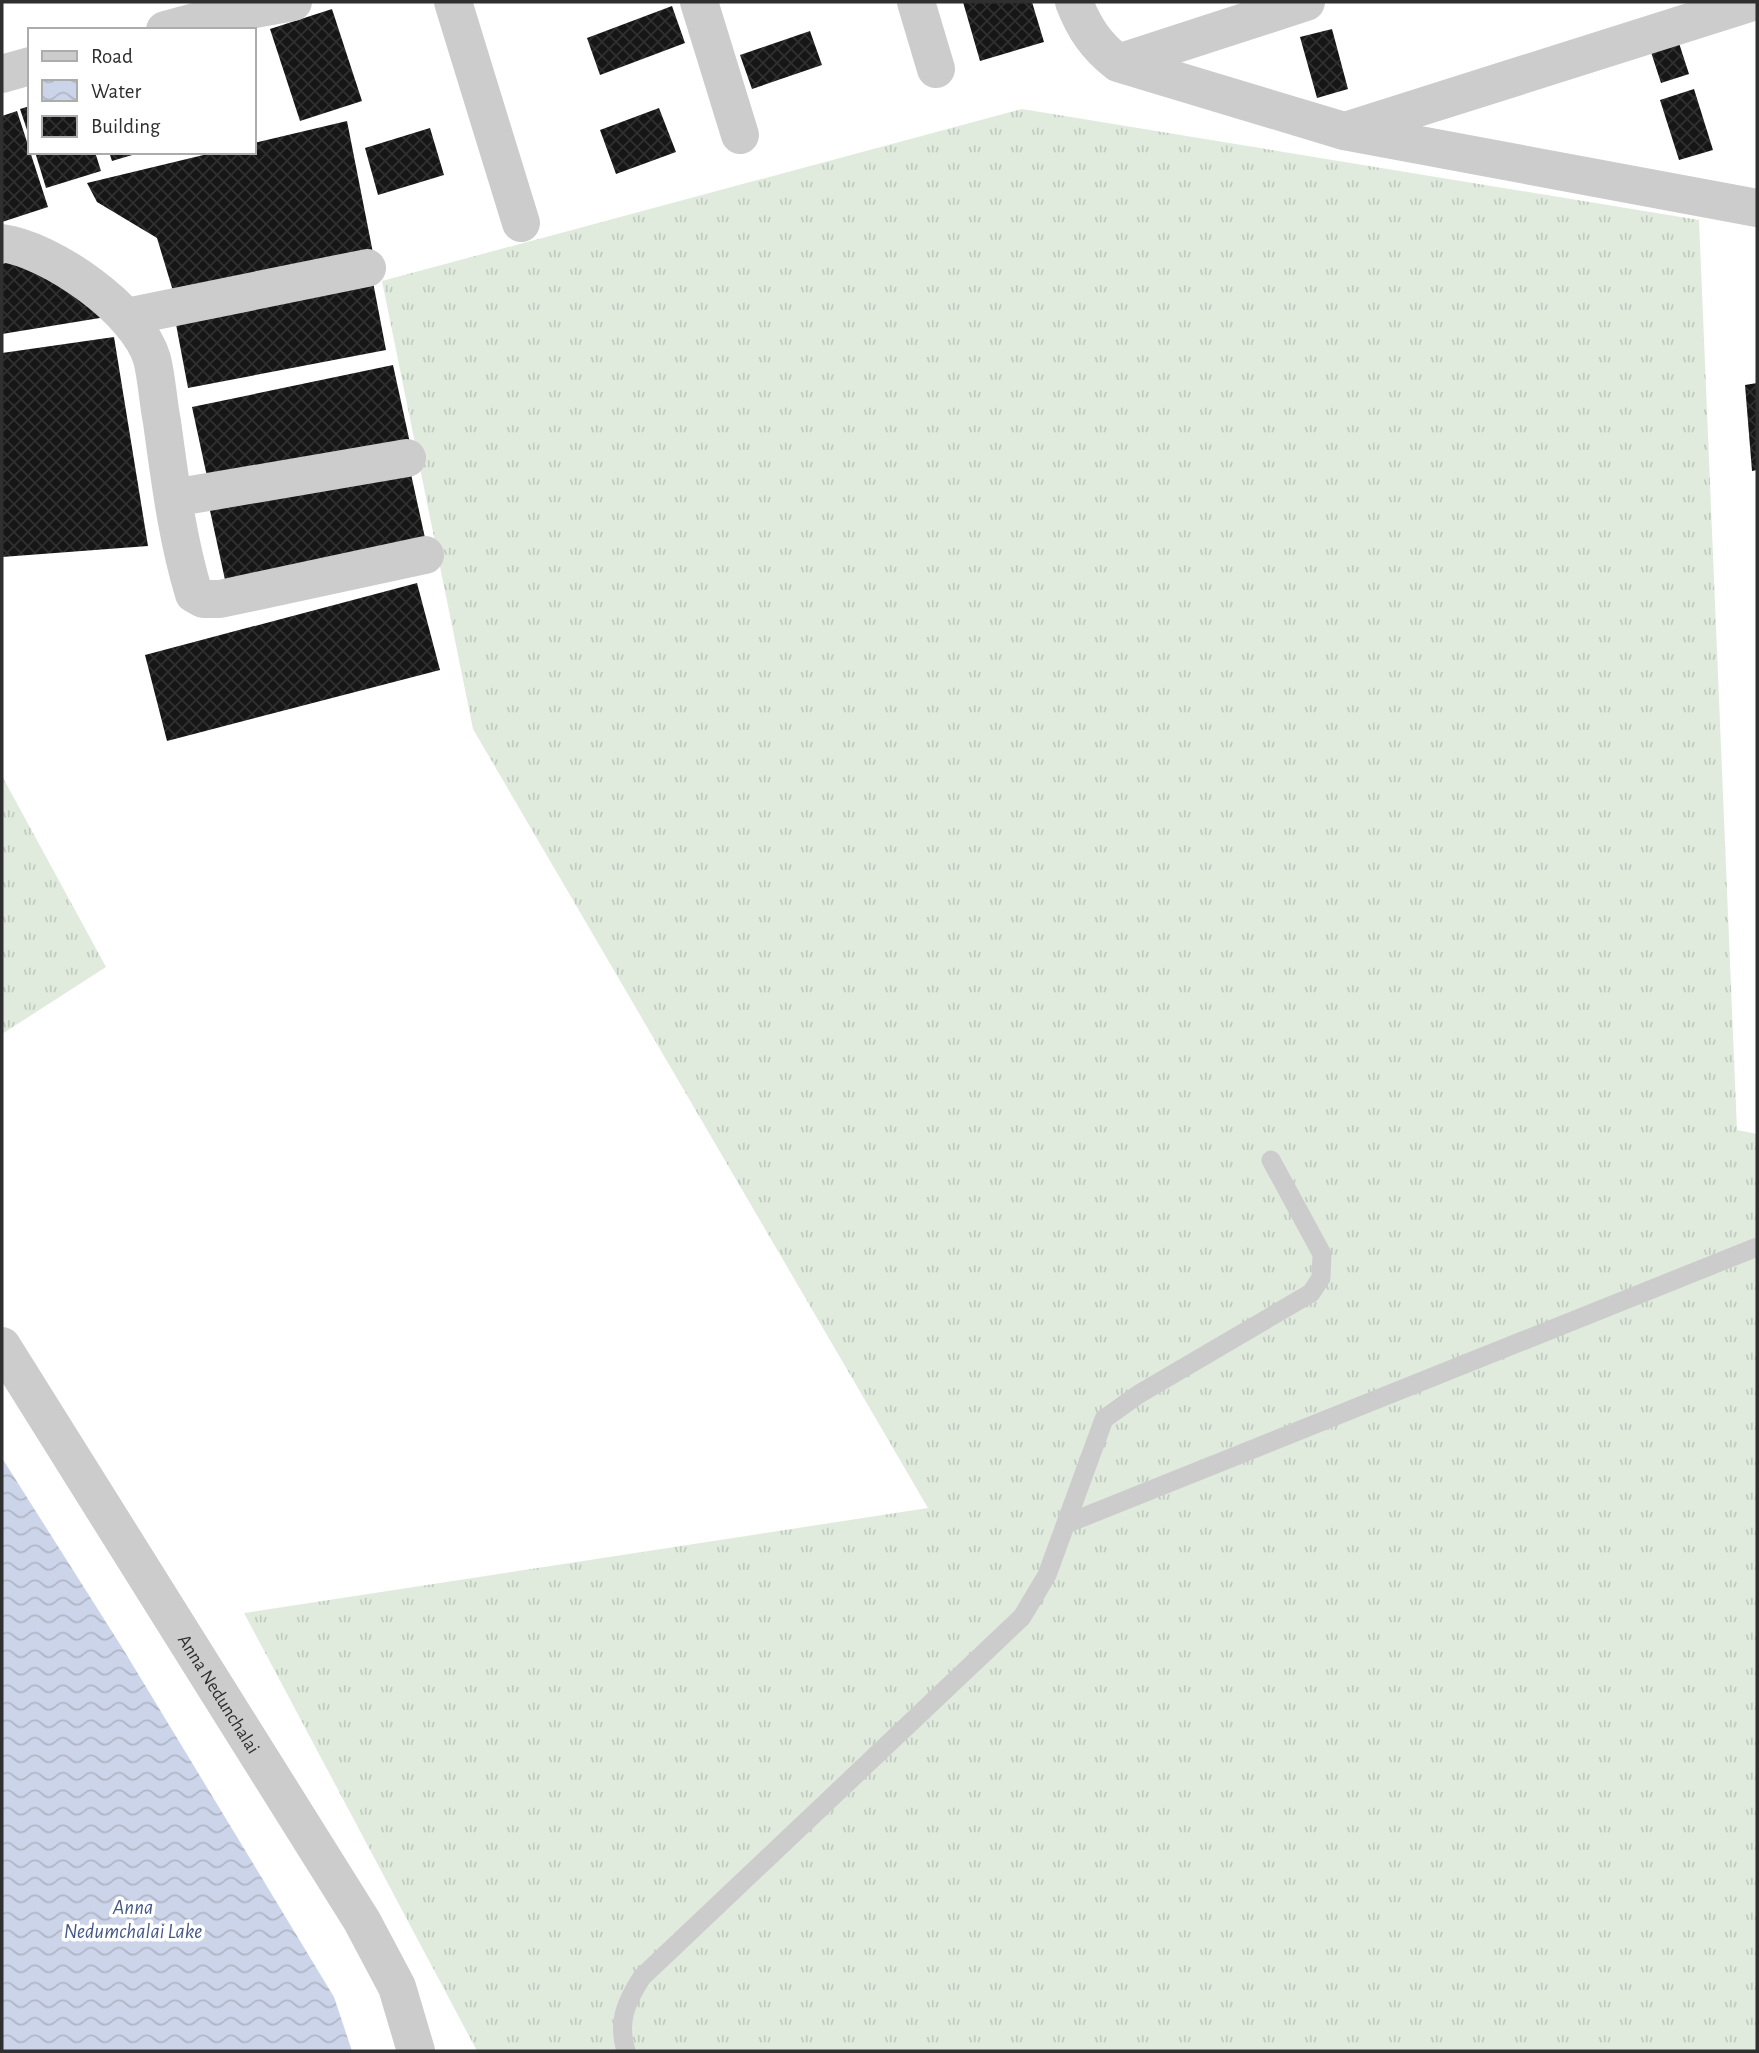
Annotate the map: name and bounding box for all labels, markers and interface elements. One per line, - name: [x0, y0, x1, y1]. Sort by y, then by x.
- legend: [28, 28, 256, 154]
- text: Road: [91, 46, 133, 67]
- text: Water: [91, 81, 141, 102]
- text: Building: [91, 116, 161, 137]
- street label: Anna Nedunchalai: [174, 1631, 263, 1757]
- water label: Anna Nedumchalai Lake: [64, 1897, 202, 1942]

